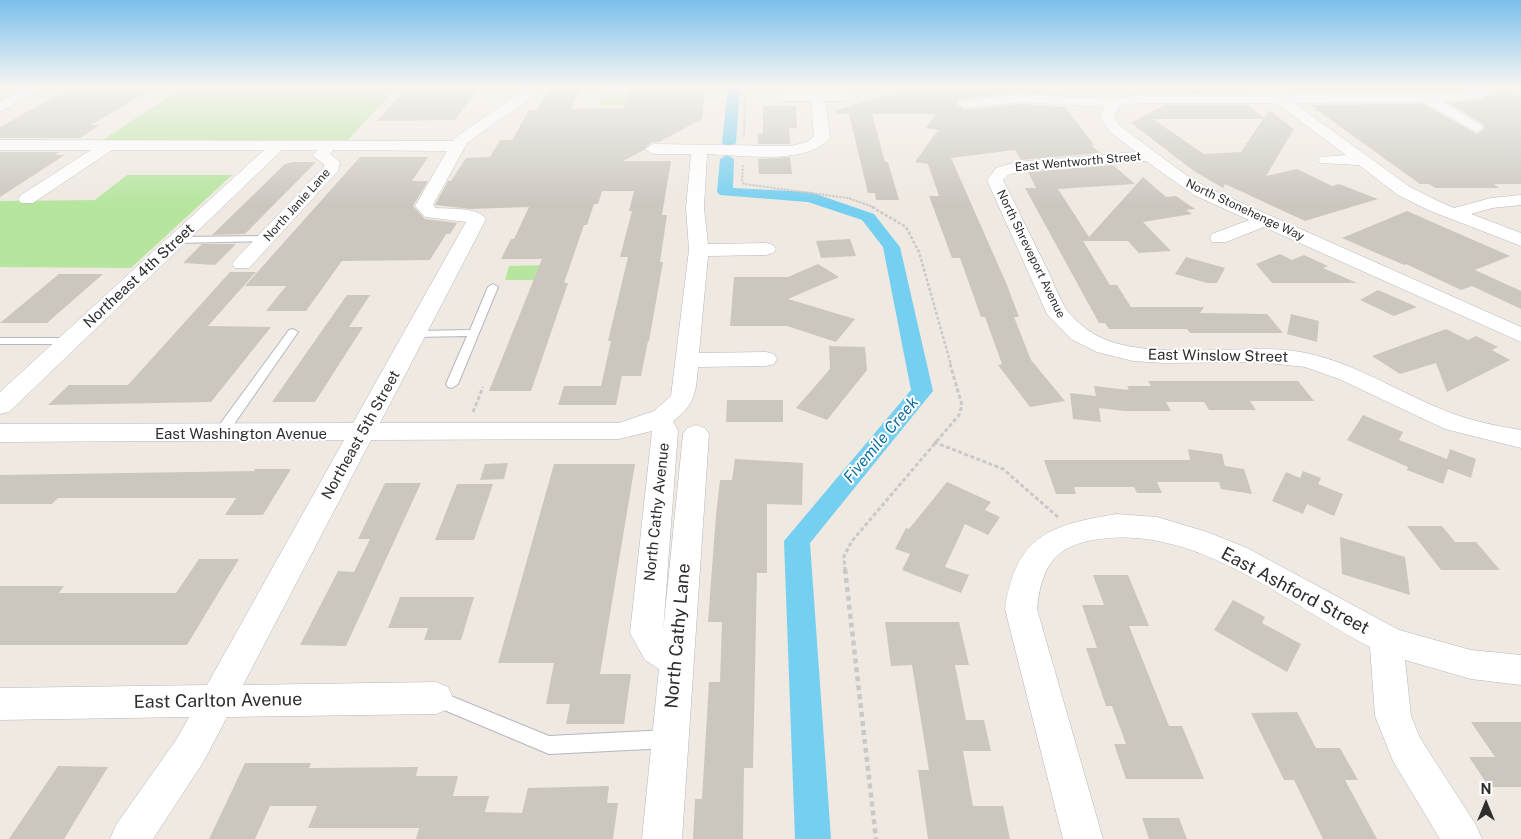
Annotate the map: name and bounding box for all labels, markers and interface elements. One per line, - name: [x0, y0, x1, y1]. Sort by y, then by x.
- street label: East Wentworth Street: [1014, 149, 1142, 175]
- street label: North Janie Lane: [261, 166, 333, 244]
- street label: North Stonehenge Way: [1184, 176, 1306, 244]
- street label: North Shreveport Avenue: [994, 187, 1068, 321]
- street label: Northeast 4th Street: [80, 220, 198, 332]
- street label: East Winslow Street: [1148, 346, 1288, 366]
- street label: Northeast 5th Street: [318, 367, 404, 503]
- water label: Fivemile Creek: [839, 393, 923, 487]
- street label: East Washington Avenue: [155, 425, 327, 443]
- street label: North Cathy Avenue: [641, 442, 673, 582]
- street label: East Ashford Street: [1217, 543, 1373, 639]
- street label: North Cathy Lane: [661, 562, 695, 710]
- street label: East Carlton Avenue: [133, 689, 303, 713]
- north arrow: [1461, 779, 1511, 829]
- text: N: [1481, 781, 1491, 797]

